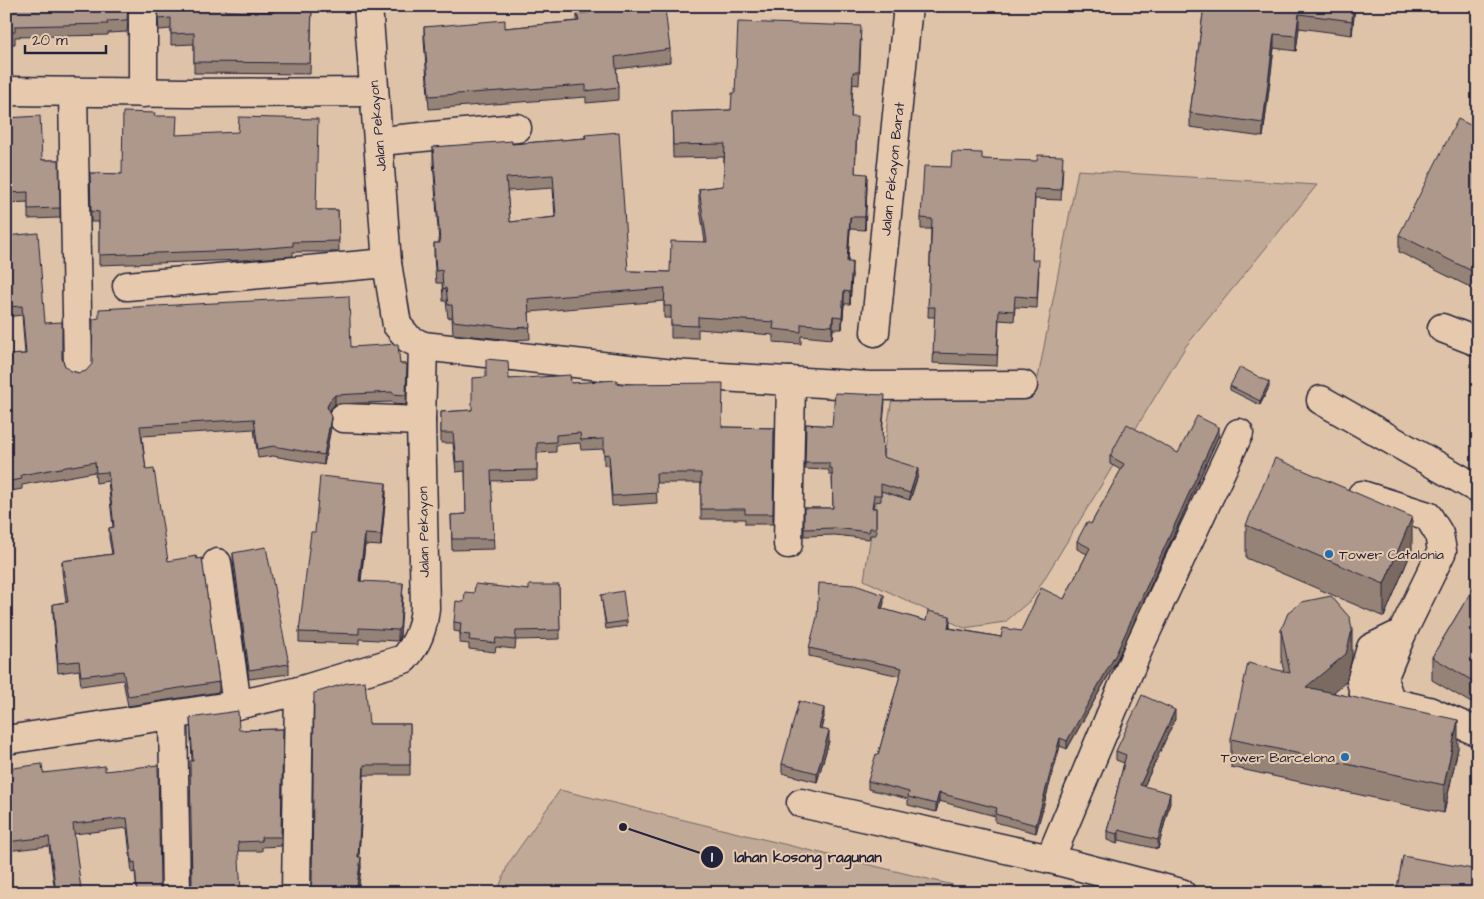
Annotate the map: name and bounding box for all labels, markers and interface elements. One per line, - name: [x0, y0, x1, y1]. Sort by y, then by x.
- scale bar: [25, 22, 106, 54]
- text: 20 m: [32, 30, 68, 51]
- street label: Jalan Pekayon: [364, 80, 392, 172]
- street label: Jalan Pekayon Barat: [876, 101, 910, 237]
- street label: Jalan Pekayon: [413, 486, 435, 578]
- place label: Tower Catalonia: [1339, 545, 1444, 565]
- marker: Tower Catalonia: [1323, 548, 1335, 560]
- place label: Tower Barcelona: [1221, 748, 1335, 768]
- marker: Tower Barcelona: [1339, 751, 1351, 763]
- callout: lahan kosong ragunan: [699, 842, 891, 872]
- text: 1: [711, 847, 713, 868]
- text: lahan kosong ragunan: [734, 847, 882, 870]

